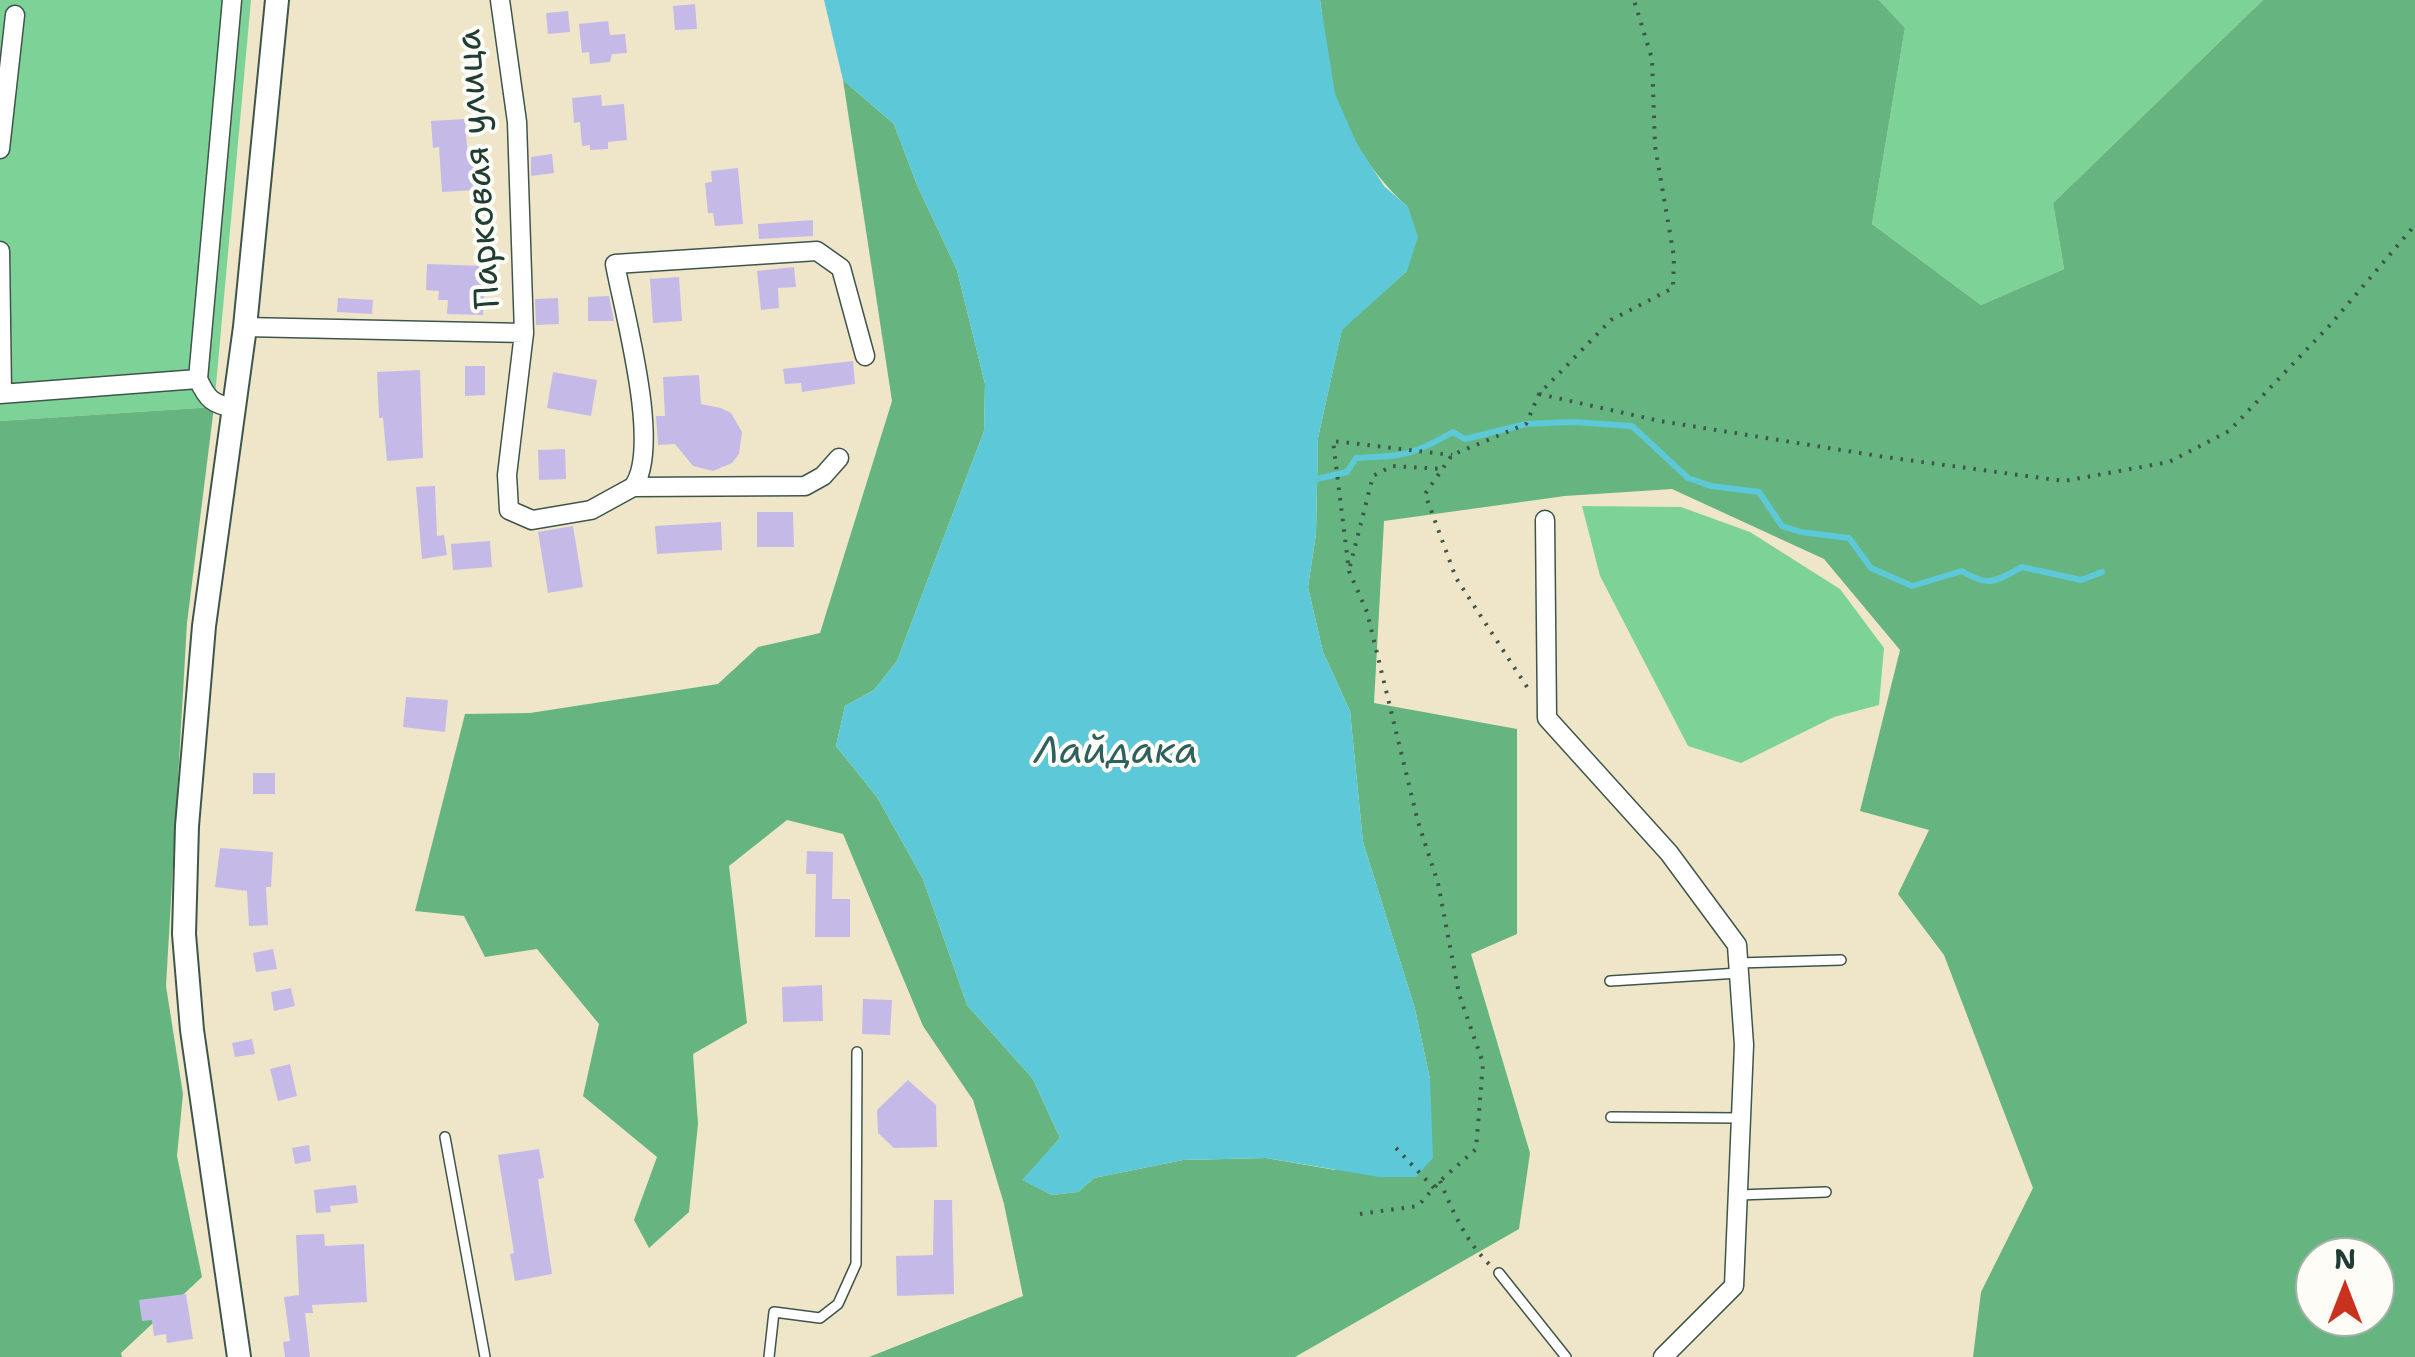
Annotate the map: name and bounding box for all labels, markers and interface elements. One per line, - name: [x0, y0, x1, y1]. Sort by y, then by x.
- street label: Парковая улица: [449, 28, 511, 310]
- water label: Лайдака: [1034, 730, 1198, 776]
- north arrow: [2295, 1237, 2395, 1337]
- text: N: [2334, 1240, 2356, 1278]

